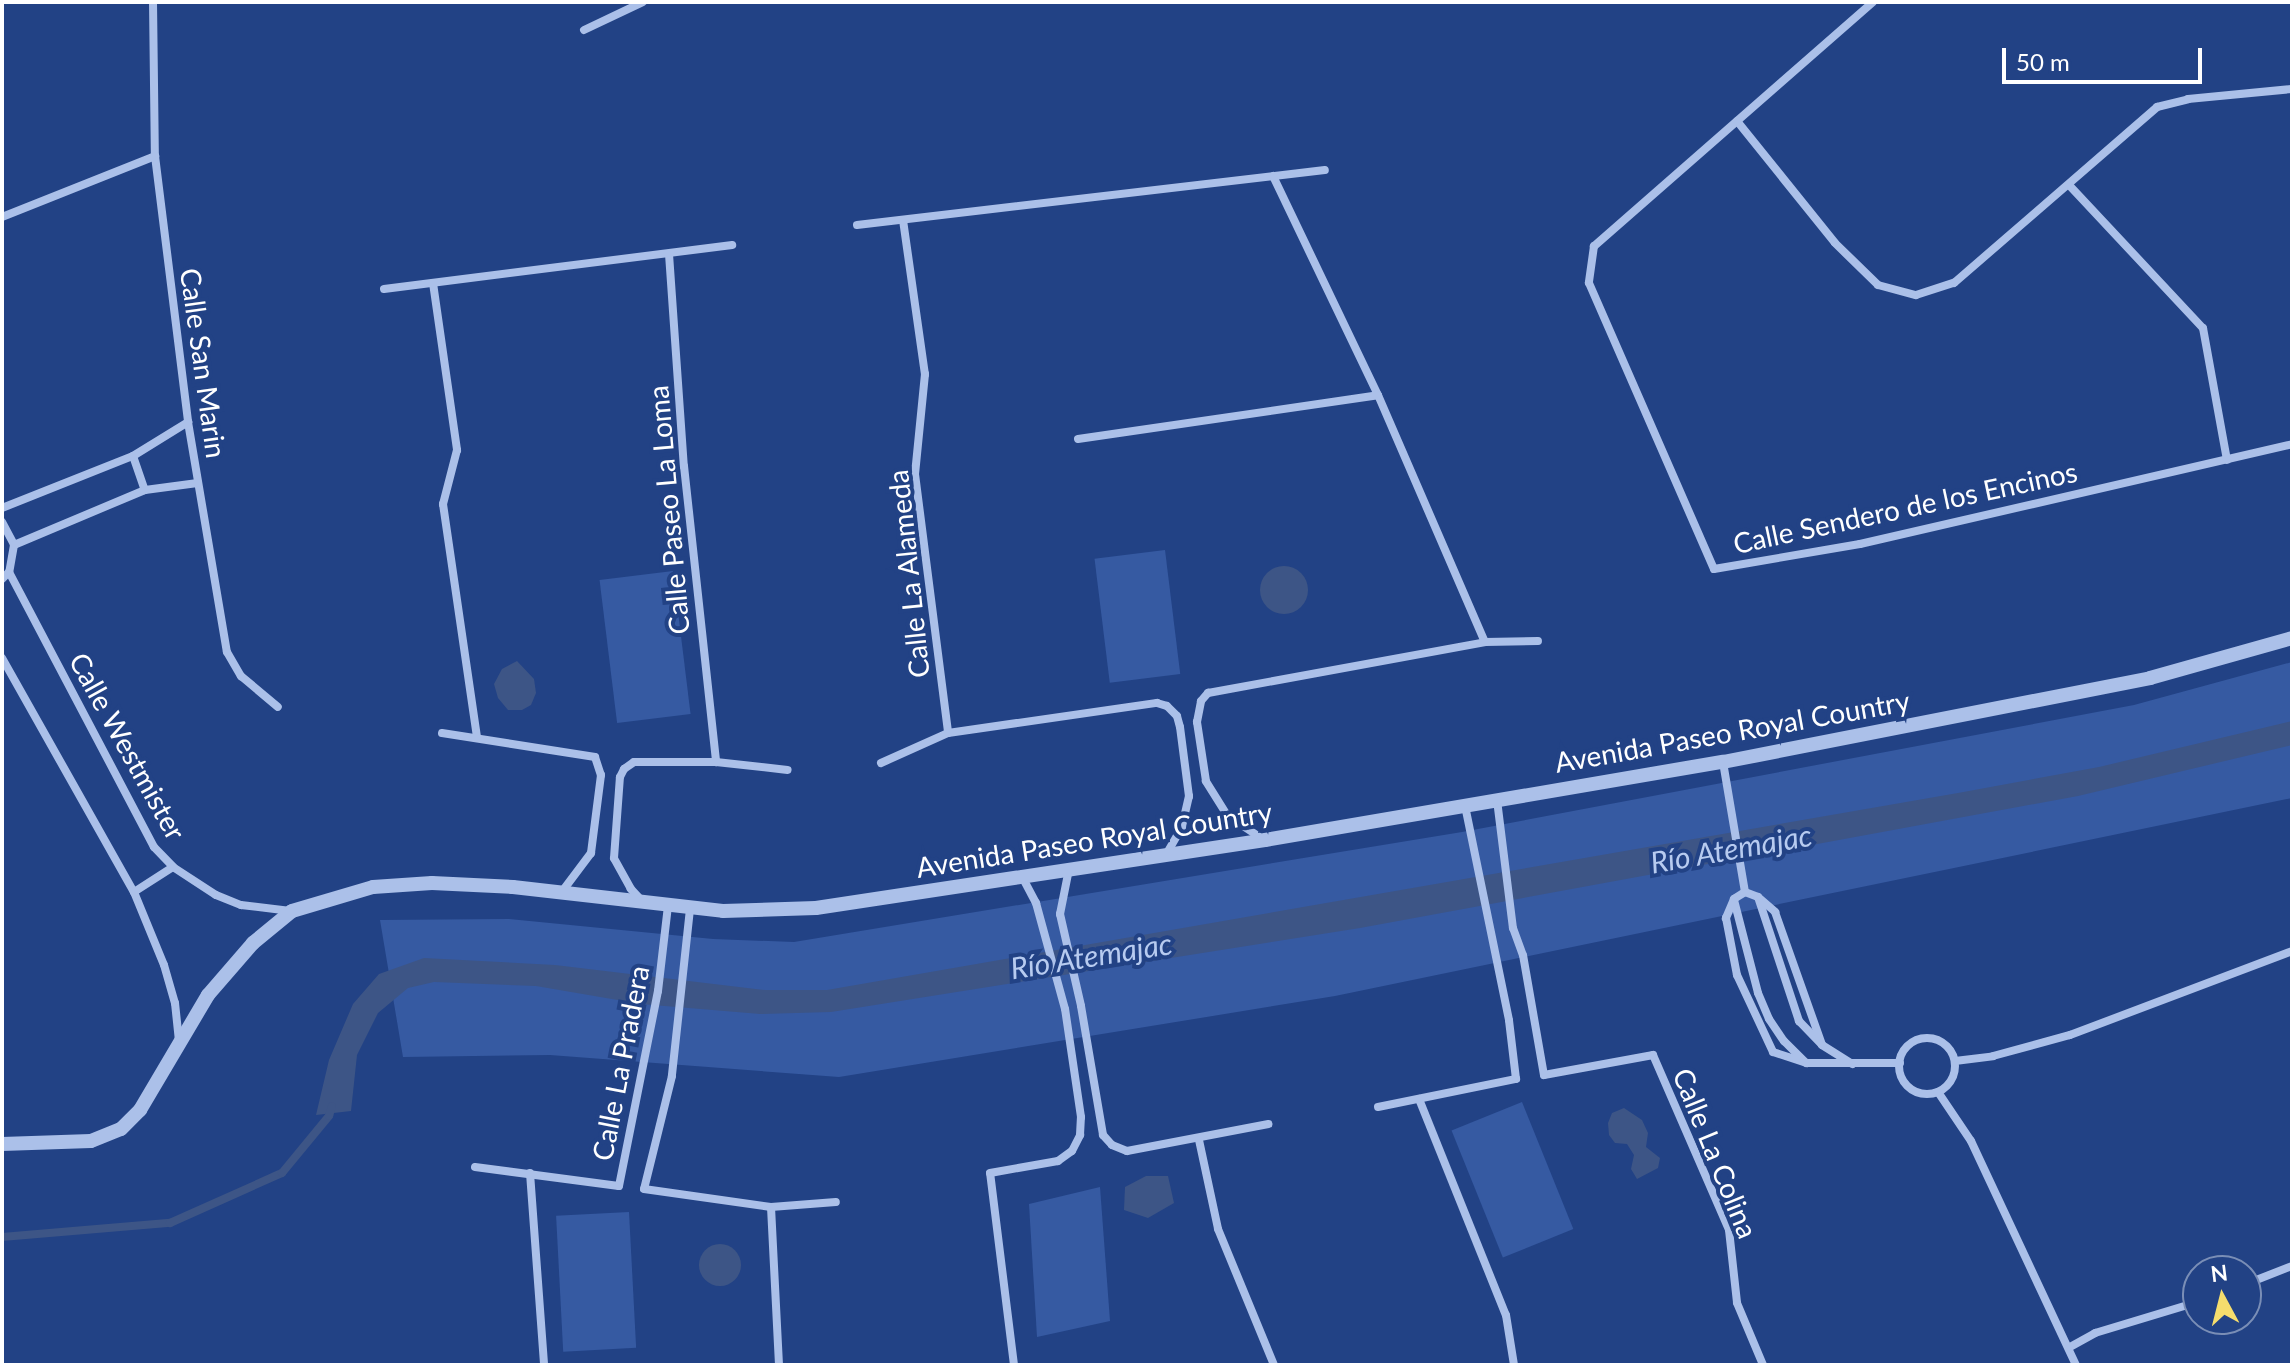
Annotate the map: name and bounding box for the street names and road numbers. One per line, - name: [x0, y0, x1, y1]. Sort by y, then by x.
- street label: Calle San Marin: [174, 266, 234, 460]
- street label: Calle Paseo La Loma: [640, 384, 696, 636]
- street label: Calle Sendero de los Encinos: [1730, 454, 2080, 560]
- street label: Calle La Alameda: [880, 468, 936, 680]
- street label: Calle Westmister: [63, 646, 193, 846]
- street label: Avenida Paseo Royal Country: [1552, 683, 1912, 779]
- street label: Avenida Paseo Royal Country: [914, 794, 1274, 884]
- street label: Calle La Pradera: [585, 963, 655, 1163]
- street label: Calle La Colina: [1667, 1063, 1765, 1243]

